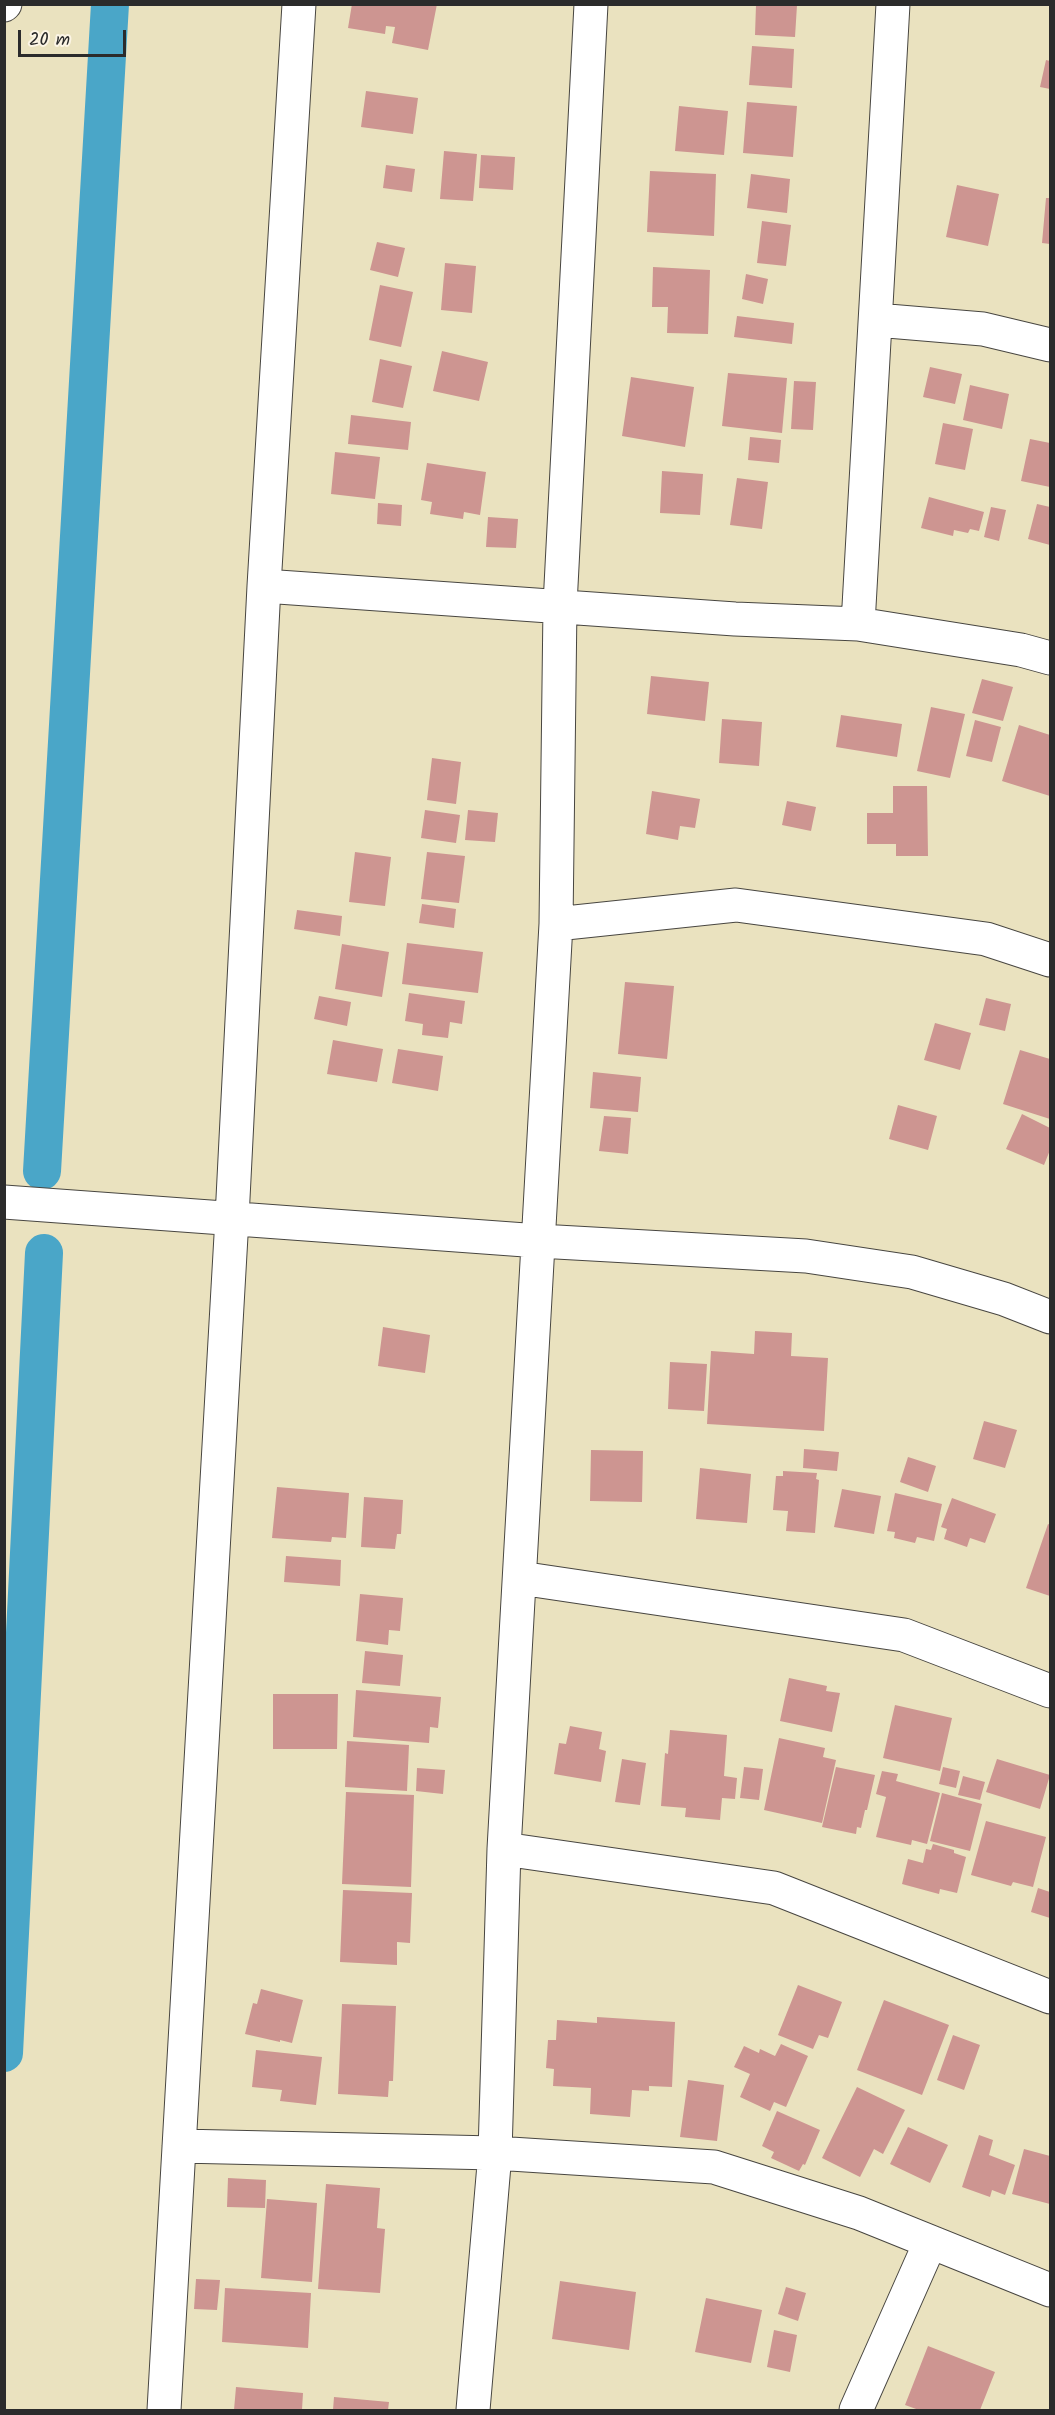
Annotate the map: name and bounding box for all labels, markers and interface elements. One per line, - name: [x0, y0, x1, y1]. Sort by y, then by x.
- scale bar: [21, 18, 129, 56]
- text: 20 m: [29, 26, 70, 55]

